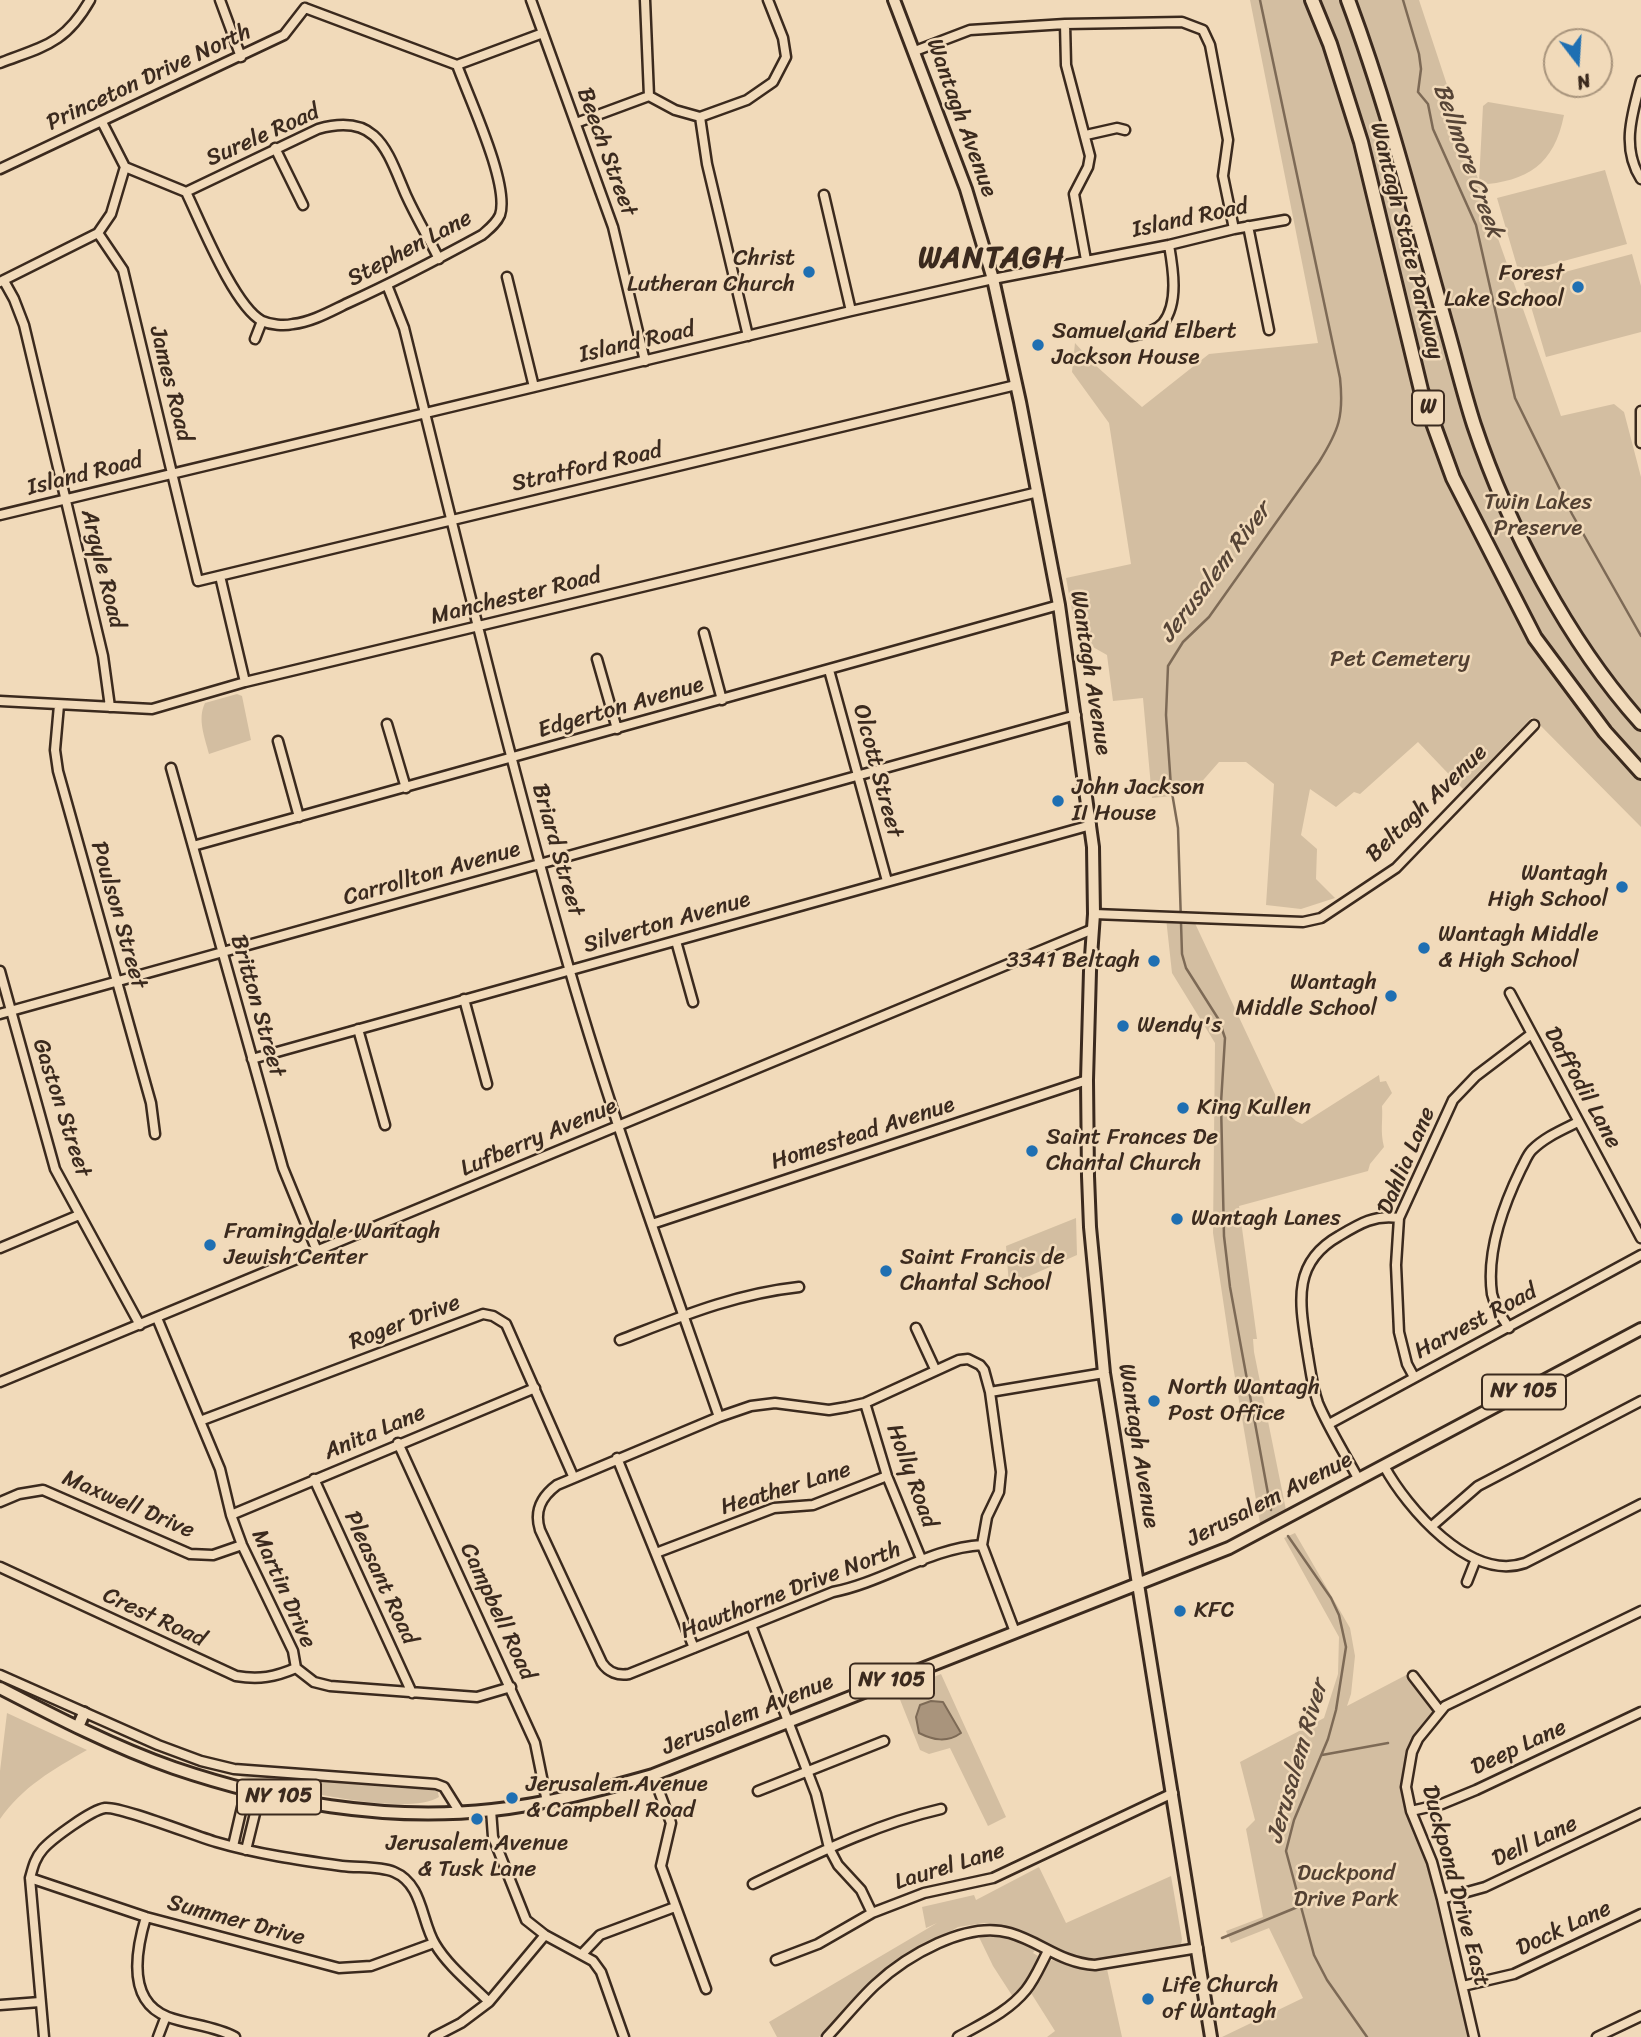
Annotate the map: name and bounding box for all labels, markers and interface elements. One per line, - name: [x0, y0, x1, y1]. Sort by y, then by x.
- street label: Princeton Drive North: [42, 18, 256, 138]
- north arrow: [1543, 28, 1613, 98]
- street label: Wantagh Avenue: [920, 35, 1002, 201]
- text: N: [1573, 64, 1595, 99]
- water label: Bellmore Creek: [1426, 80, 1508, 242]
- street label: Beech Street: [570, 84, 642, 220]
- street label: Surele Road: [202, 99, 324, 173]
- street label: Wantagh State Parkway: [1363, 120, 1449, 362]
- street label: Island Road: [1130, 193, 1250, 245]
- street label: Stephen Lane: [343, 205, 477, 293]
- district label: WANTAGH: [920, 241, 1064, 277]
- place label: Christ Lutheran Church: [627, 245, 795, 299]
- place label: Forest Lake School: [1444, 260, 1564, 314]
- marker: Christ Lutheran Church: [801, 264, 817, 280]
- marker: Forest Lake School: [1570, 279, 1586, 295]
- street label: Island Road: [577, 316, 697, 370]
- place label: Samuel and Elbert Jackson House: [1052, 318, 1237, 372]
- street label: James Road: [142, 324, 198, 444]
- marker: Samuel and Elbert Jackson House: [1030, 337, 1046, 353]
- road number: W: [1412, 390, 1444, 426]
- street label: Stratford Road: [509, 437, 665, 499]
- street label: Island Road: [25, 447, 145, 503]
- park label: Twin Lakes Preserve: [1484, 489, 1592, 543]
- water label: Jerusalem River: [1154, 497, 1278, 649]
- street label: Argyle Road: [74, 507, 130, 631]
- street label: Manchester Road: [428, 563, 604, 631]
- street label: Wantagh Avenue: [1063, 589, 1117, 757]
- park label: Pet Cemetery: [1330, 646, 1470, 674]
- street label: Edgerton Avenue: [535, 671, 707, 745]
- street label: Olcott Street: [846, 702, 908, 840]
- street label: Beltagh Avenue: [1361, 739, 1493, 869]
- place label: John Jackson II House: [1072, 774, 1204, 828]
- street label: Briard Street: [525, 781, 589, 919]
- marker: John Jackson II House: [1050, 793, 1066, 809]
- street label: Carrollton Avenue: [340, 836, 524, 912]
- street label: Poulson Street: [84, 838, 152, 992]
- place label: Wantagh High School: [1488, 860, 1608, 914]
- marker: Wantagh High School: [1614, 879, 1630, 895]
- street label: Silverton Avenue: [580, 886, 754, 960]
- place label: Wantagh Middle & High School: [1438, 921, 1599, 975]
- street label: Britton Street: [224, 932, 290, 1080]
- marker: Wantagh Middle & High School: [1416, 940, 1432, 956]
- place label: 3341 Beltagh: [1006, 947, 1140, 975]
- marker: 3341 Beltagh: [1146, 953, 1162, 969]
- place label: Wantagh Middle School: [1235, 969, 1377, 1023]
- marker: Wantagh Middle School: [1383, 988, 1399, 1004]
- place label: Wendy's: [1137, 1012, 1222, 1040]
- marker: Wendy's: [1115, 1018, 1131, 1034]
- street label: Daffodil Lane: [1537, 1022, 1627, 1154]
- street label: Gaston Street: [26, 1035, 96, 1181]
- street label: Homestead Avenue: [768, 1091, 958, 1177]
- street label: Lufberry Avenue: [457, 1093, 621, 1183]
- place label: King Kullen: [1197, 1094, 1311, 1122]
- marker: King Kullen: [1175, 1100, 1191, 1116]
- street label: Dahlia Lane: [1372, 1103, 1442, 1219]
- place label: Saint Frances De Chantal Church: [1046, 1124, 1218, 1178]
- marker: Saint Frances De Chantal Church: [1024, 1143, 1040, 1159]
- place label: Wantagh Lanes: [1191, 1205, 1341, 1233]
- marker: Wantagh Lanes: [1169, 1211, 1185, 1227]
- place label: Framingdale Wantagh Jewish Center: [224, 1218, 441, 1272]
- marker: Framingdale Wantagh Jewish Center: [202, 1237, 218, 1253]
- place label: Saint Francis de Chantal School: [900, 1244, 1065, 1298]
- marker: Saint Francis de Chantal School: [878, 1263, 894, 1279]
- street label: Harvest Road: [1410, 1278, 1542, 1366]
- street label: Roger Drive: [346, 1289, 464, 1357]
- street label: Wantagh Avenue: [1111, 1362, 1165, 1530]
- place label: North Wantagh Post Office: [1168, 1374, 1320, 1428]
- road number: NY 105: [1482, 1374, 1566, 1410]
- marker: North Wantagh Post Office: [1146, 1393, 1162, 1409]
- street label: Anita Lane: [320, 1399, 430, 1467]
- street label: Holly Road: [880, 1420, 942, 1532]
- street label: Jerusalem Avenue: [1183, 1446, 1357, 1554]
- street label: Heather Lane: [718, 1456, 854, 1522]
- street label: Maxwell Drive: [58, 1465, 198, 1545]
- street label: Pleasant Road: [337, 1507, 423, 1649]
- street label: Martin Drive: [245, 1526, 321, 1652]
- street label: Hawthorne Drive North: [677, 1536, 905, 1646]
- street label: Campbell Road: [453, 1539, 541, 1685]
- street label: Crest Road: [98, 1582, 210, 1654]
- place label: KFC: [1194, 1597, 1234, 1625]
- marker: KFC: [1172, 1603, 1188, 1619]
- road number: NY 105: [850, 1664, 934, 1698]
- street label: Jerusalem Avenue: [658, 1668, 838, 1762]
- water label: Jerusalem River: [1261, 1677, 1335, 1847]
- street label: Deep Lane: [1467, 1714, 1571, 1782]
- place label: Jerusalem Avenue & Campbell Road: [526, 1771, 708, 1825]
- road number: NY 105: [237, 1780, 321, 1814]
- street label: Duckpond Drive East: [1415, 1782, 1495, 1990]
- marker: Jerusalem Avenue & Campbell Road: [504, 1790, 520, 1806]
- street label: Dell Lane: [1488, 1810, 1582, 1874]
- marker: Jerusalem Avenue & Tusk Lane: [469, 1811, 485, 1827]
- place label: Jerusalem Avenue & Tusk Lane: [386, 1830, 568, 1884]
- street label: Laurel Lane: [891, 1837, 1009, 1897]
- park label: Duckpond Drive Park: [1293, 1860, 1399, 1914]
- street label: Summer Drive: [164, 1889, 308, 1953]
- street label: Dock Lane: [1512, 1895, 1616, 1963]
- place label: Life Church of Wantagh: [1162, 1972, 1279, 2026]
- marker: Life Church of Wantagh: [1140, 1991, 1156, 2007]

